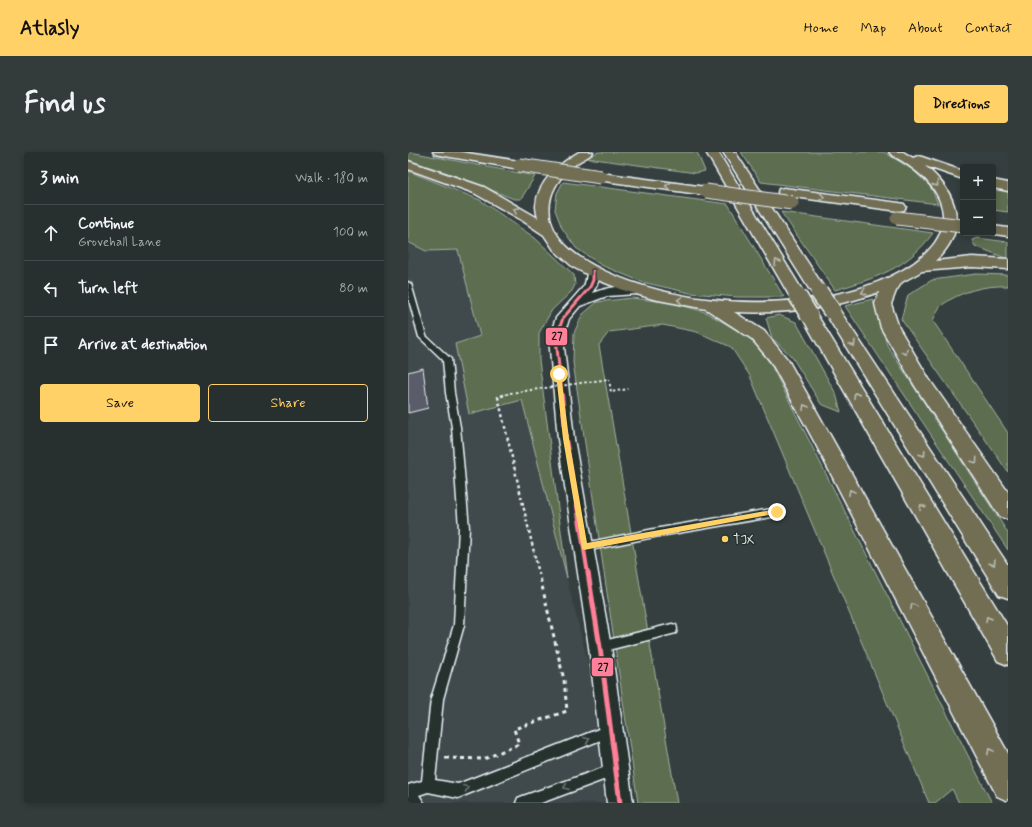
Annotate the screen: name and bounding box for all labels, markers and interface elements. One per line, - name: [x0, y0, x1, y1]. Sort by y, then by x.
- text: Atlasly: [20, 16, 79, 41]
- text: Home: [804, 19, 838, 37]
- text: Map: [860, 19, 886, 37]
- text: About: [908, 19, 943, 37]
- text: Contact: [965, 19, 1012, 37]
- button: Directions: [914, 85, 1008, 123]
- text: Find us: [24, 86, 105, 123]
- map controls: [960, 164, 996, 236]
- button: +: [960, 164, 996, 200]
- text: 3 min: [40, 167, 79, 189]
- text: Walk · 180 m: [295, 170, 368, 187]
- one-way arrow: [932, 179, 939, 186]
- one-way arrow: [665, 182, 671, 191]
- one-way arrow: [819, 192, 825, 201]
- button: −: [960, 200, 996, 236]
- one-way arrow: [513, 208, 520, 215]
- text: Continue: [78, 214, 134, 234]
- icon: ahead: [40, 222, 62, 244]
- text: 100 m: [333, 224, 368, 241]
- text: Grovehall Lane: [78, 234, 161, 251]
- one-way arrow: [774, 259, 781, 266]
- icon: left: [40, 278, 62, 300]
- text: Turn left: [78, 279, 138, 299]
- text: 80 m: [339, 280, 368, 297]
- one-way arrow: [861, 287, 868, 295]
- one-way arrow: [677, 296, 683, 305]
- line badge: 27: [545, 327, 568, 346]
- text: 27: [552, 330, 563, 344]
- icon: arrive: [40, 334, 62, 356]
- text: Arrive at destination: [78, 335, 207, 355]
- one-way arrow: [848, 340, 856, 347]
- one-way arrow: [900, 348, 907, 355]
- route start: [550, 365, 568, 383]
- button: Save: [40, 384, 200, 422]
- button: Share: [208, 384, 368, 422]
- one-way arrow: [854, 392, 861, 399]
- one-way arrow: [802, 404, 810, 411]
- one-way arrow: [918, 450, 926, 457]
- one-way arrow: [970, 457, 978, 464]
- one-way arrow: [849, 489, 856, 496]
- route end: [768, 503, 786, 521]
- one-way arrow: [920, 504, 927, 511]
- place label: TJX: [733, 532, 755, 549]
- marker: TJX: [720, 534, 730, 544]
- one-way arrow: [988, 559, 995, 566]
- one-way arrow: [910, 603, 918, 611]
- one-way arrow: [986, 616, 993, 623]
- line badge: 27: [591, 657, 614, 677]
- text: 27: [598, 661, 609, 675]
- one-way arrow: [582, 737, 590, 745]
- one-way arrow: [987, 747, 994, 755]
- one-way arrow: [562, 783, 569, 791]
- one-way arrow: [462, 785, 469, 793]

